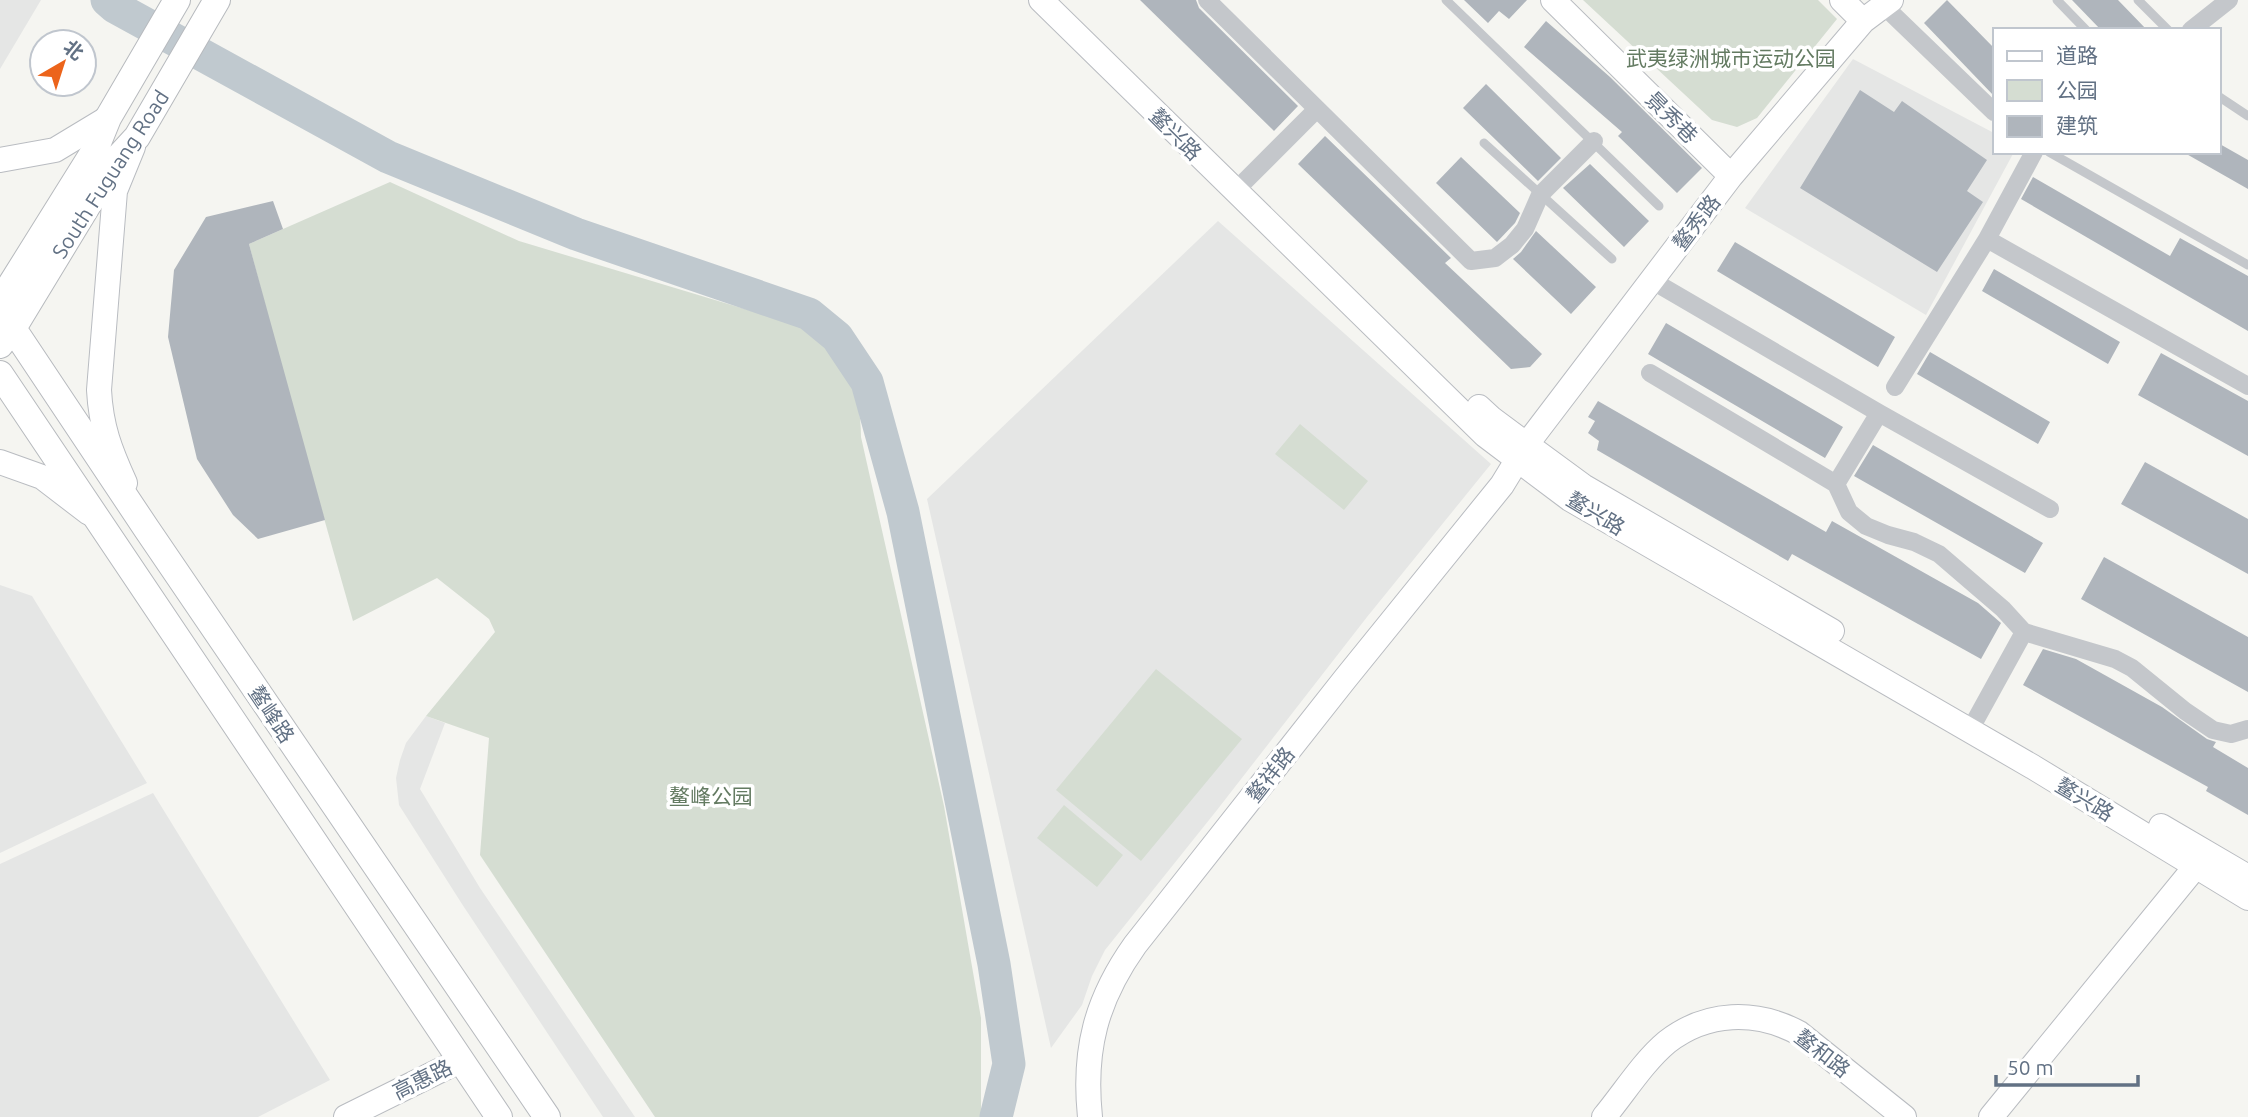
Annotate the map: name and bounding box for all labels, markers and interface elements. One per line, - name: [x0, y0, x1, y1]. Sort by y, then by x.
- north arrow: [28, 28, 98, 98]
- legend: [1993, 28, 2220, 154]
- text: 北: [59, 35, 88, 64]
- text: 道路: [2056, 43, 2098, 67]
- park label: 武夷绿洲城市运动公园: [1626, 46, 1836, 70]
- text: 公园: [2056, 78, 2098, 102]
- street label: South Fuguang Road: [47, 86, 173, 262]
- street label: 景秀巷: [1641, 86, 1703, 148]
- street label: 鳌兴路: [1145, 103, 1207, 165]
- text: 建筑: [2056, 113, 2098, 137]
- street label: 鳌秀路: [1667, 190, 1725, 254]
- street label: 鳌兴路: [1563, 486, 1629, 540]
- street label: 鳌峰路: [244, 681, 300, 747]
- street label: 鳌祥路: [1241, 742, 1299, 806]
- street label: 鳌兴路: [2052, 772, 2118, 826]
- park label: 鳌峰公园: [669, 784, 753, 808]
- street label: 鳌和路: [1791, 1024, 1855, 1082]
- scale bar: [1996, 1044, 2138, 1088]
- street label: 高惠路: [388, 1054, 456, 1104]
- text: 50 m: [2007, 1055, 2054, 1079]

